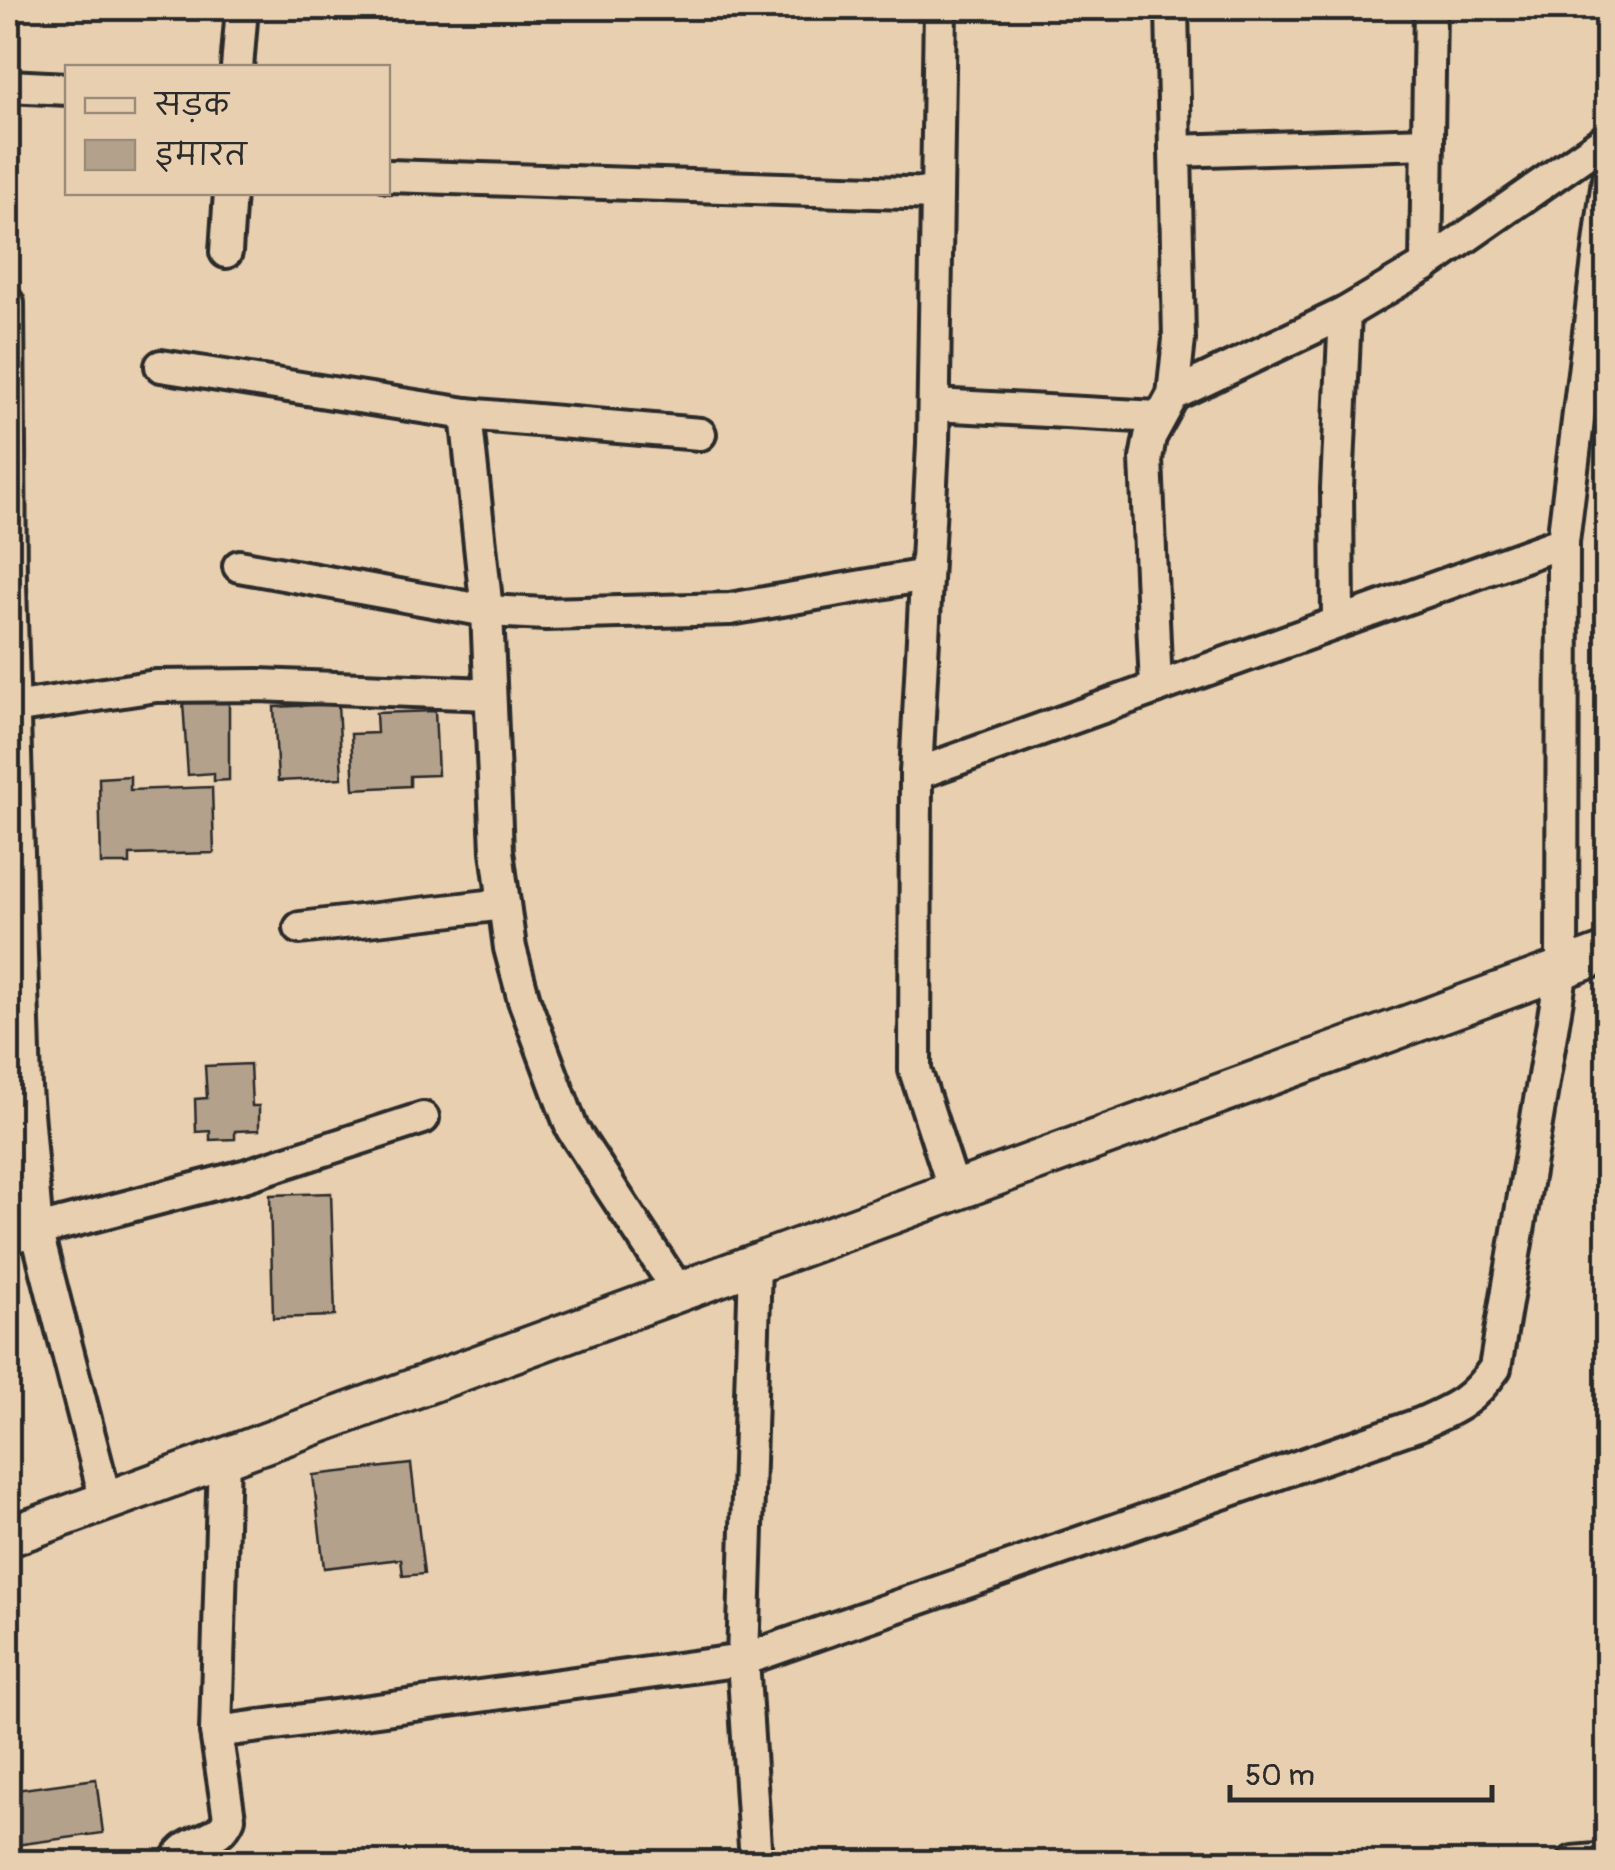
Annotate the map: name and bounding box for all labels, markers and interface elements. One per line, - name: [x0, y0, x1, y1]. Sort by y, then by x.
- legend: [65, 65, 390, 195]
- text: सड़क: [153, 87, 231, 124]
- text: इमारत: [155, 137, 248, 174]
- scale bar: [1230, 1740, 1492, 1802]
- text: 50 m: [1245, 1757, 1315, 1794]

